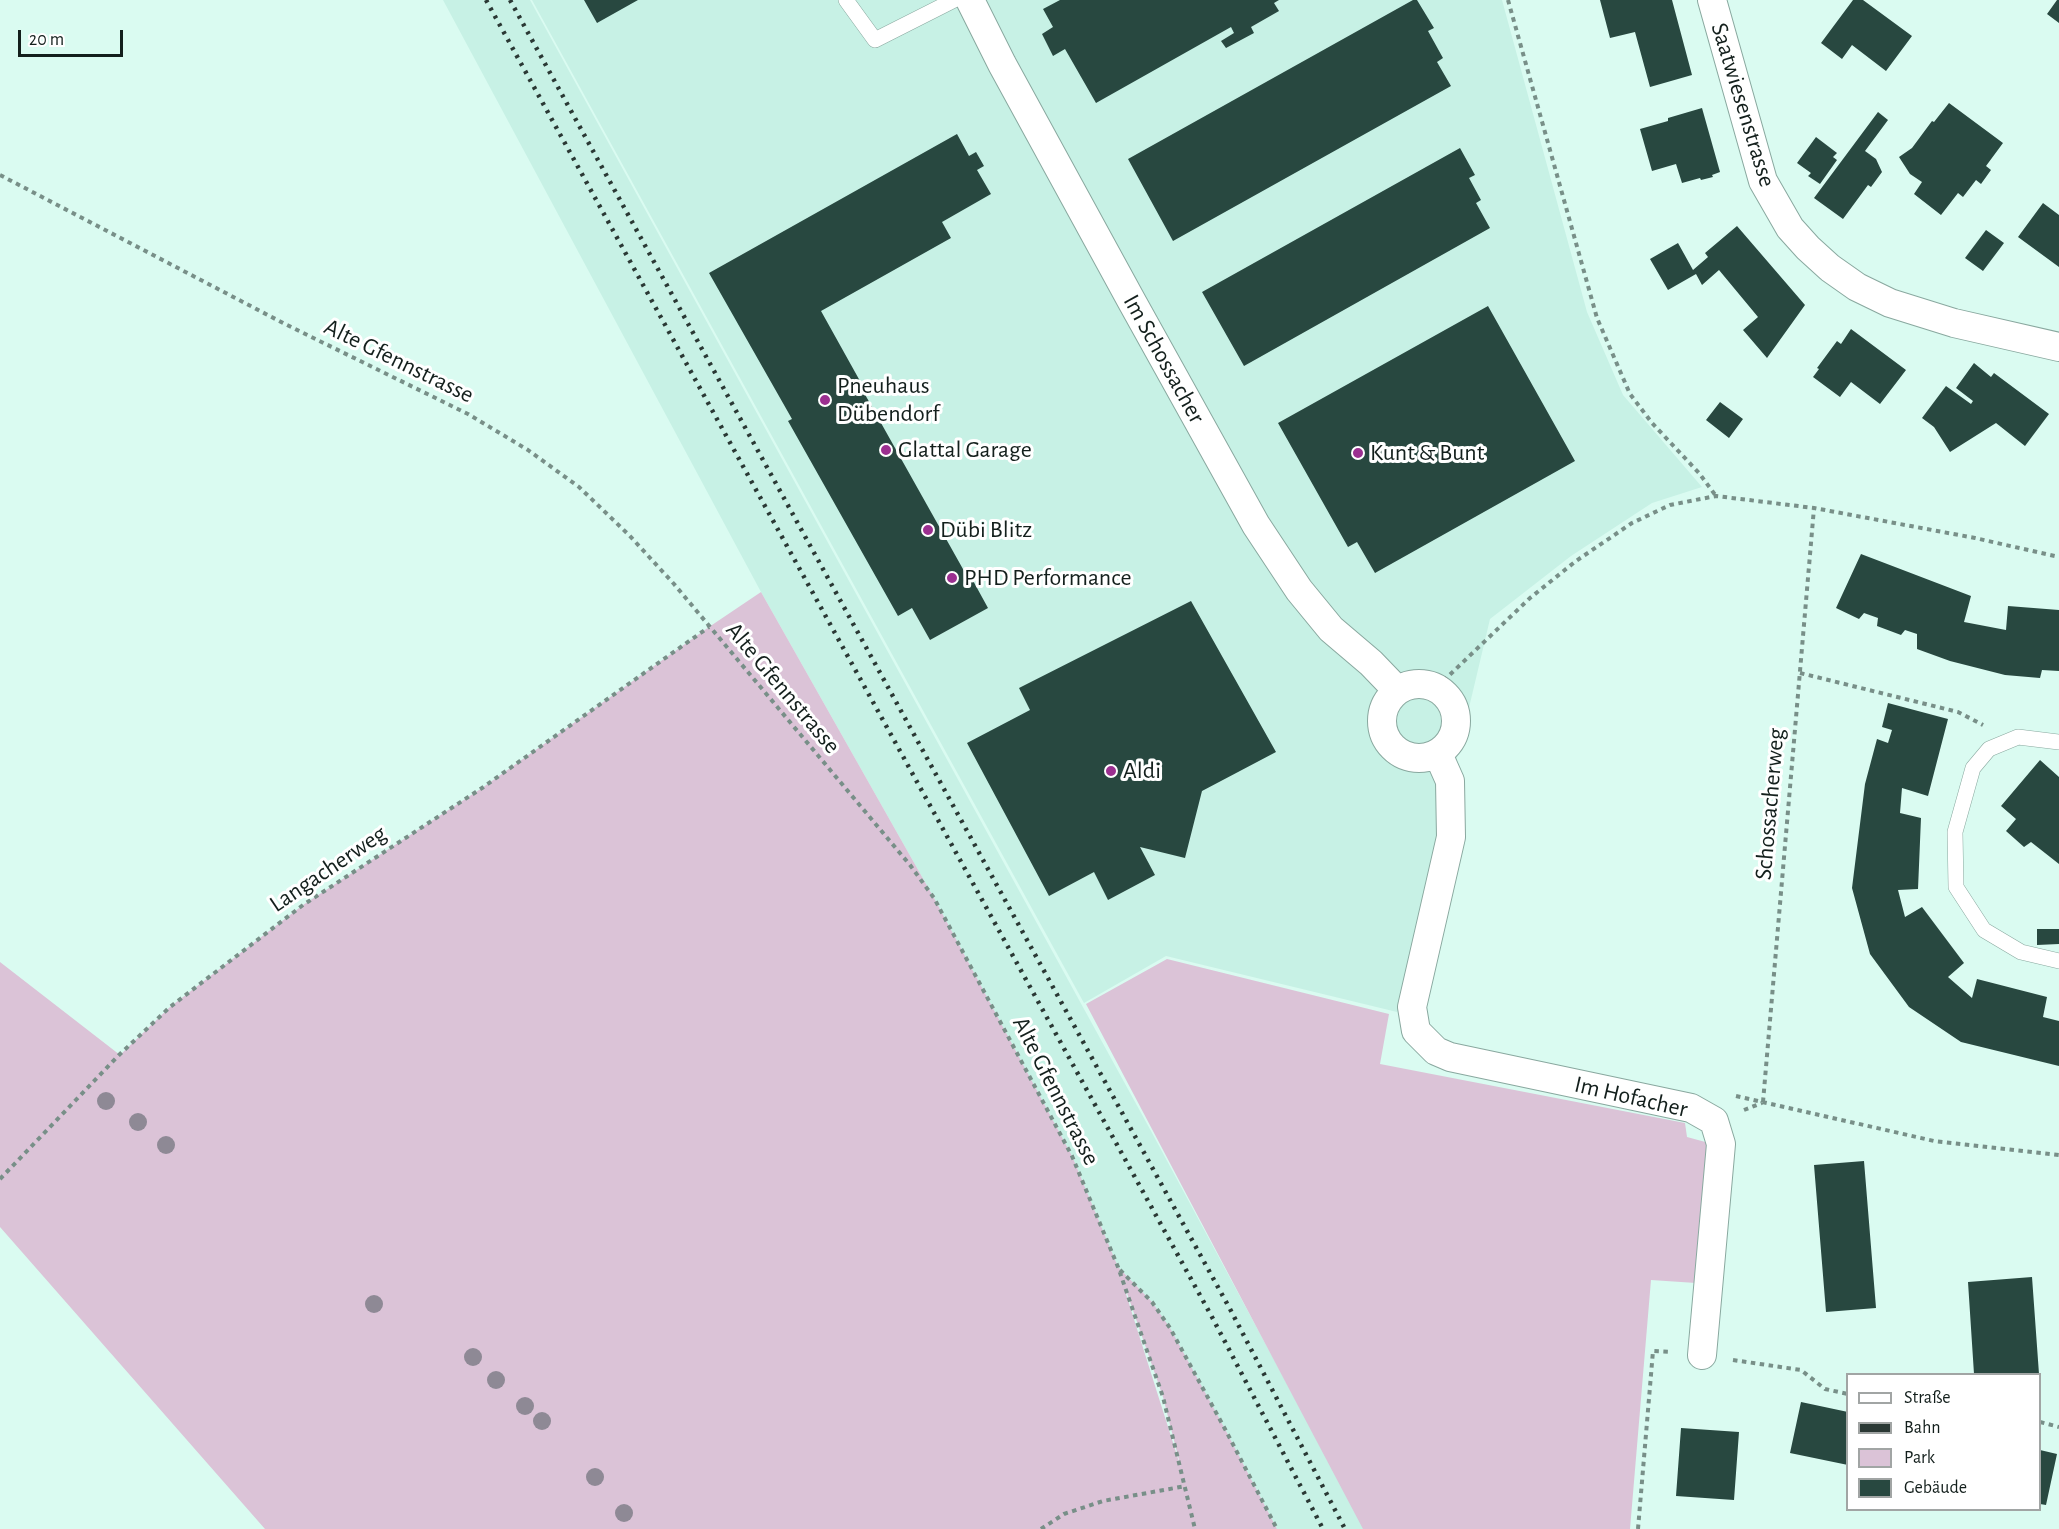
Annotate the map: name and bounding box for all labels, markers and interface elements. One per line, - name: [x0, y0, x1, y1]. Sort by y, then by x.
- scale bar: [21, 18, 126, 56]
- street label: Saatwiesenstrasse: [1704, 19, 1782, 191]
- text: 20 m: [29, 31, 64, 49]
- street label: Im Schossacher: [1117, 289, 1211, 429]
- street label: Alte Gfennstrasse: [319, 312, 479, 410]
- place label: Pneuhaus Dübendorf: [837, 372, 940, 428]
- marker: Pneuhaus Dübendorf: [818, 393, 832, 407]
- place label: Glattal Garage: [898, 436, 1032, 464]
- place label: Kunt & Bunt: [1370, 439, 1484, 467]
- marker: Glattal Garage: [879, 443, 893, 457]
- marker: Kunt & Bunt: [1351, 446, 1365, 460]
- place label: Dübi Blitz: [940, 516, 1032, 544]
- marker: Dübi Blitz: [921, 523, 935, 537]
- place label: PHD Performance: [964, 564, 1132, 592]
- marker: PHD Performance: [945, 571, 959, 585]
- street label: Alte Gfennstrasse: [720, 616, 846, 760]
- street label: Schossacherweg: [1749, 727, 1791, 881]
- place label: Aldi: [1123, 757, 1161, 785]
- marker: Aldi: [1104, 764, 1118, 778]
- street label: Langacherweg: [264, 819, 392, 919]
- street label: Alte Gfennstrasse: [1006, 1012, 1106, 1170]
- street label: Im Hofacher: [1572, 1070, 1690, 1124]
- legend: [1846, 1373, 2041, 1511]
- text: Straße: [1904, 1389, 1950, 1407]
- text: Bahn: [1904, 1419, 1940, 1437]
- text: Park: [1904, 1449, 1935, 1467]
- text: Gebäude: [1904, 1479, 1967, 1497]

